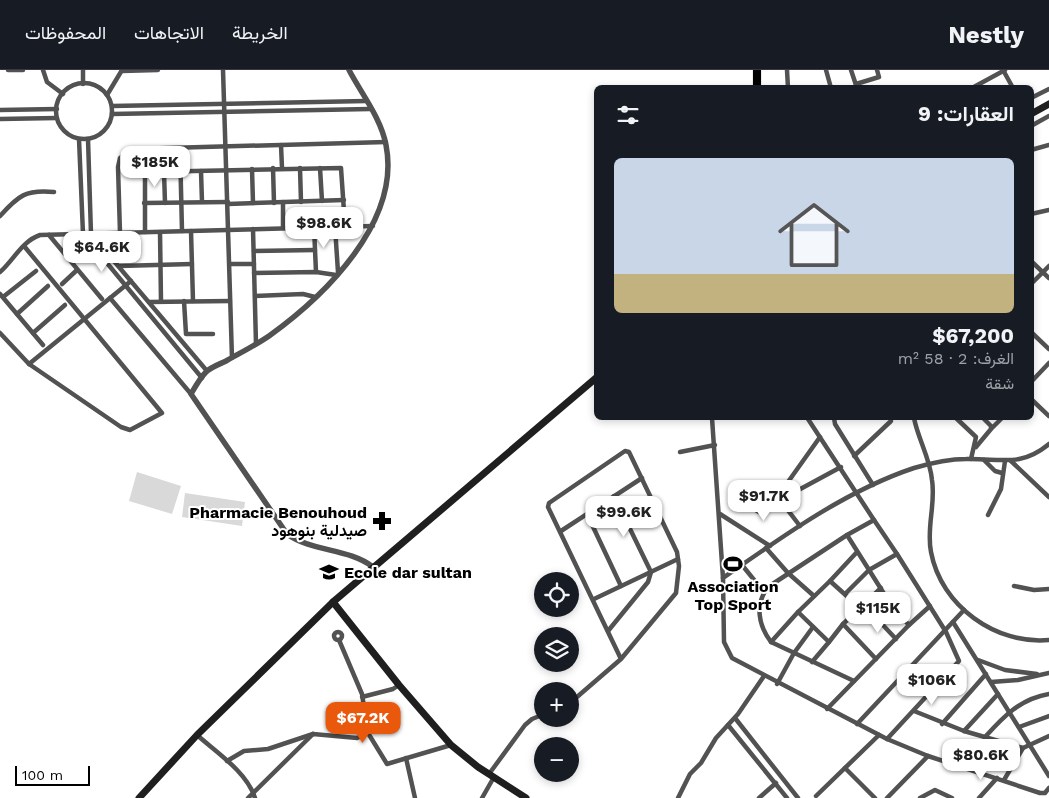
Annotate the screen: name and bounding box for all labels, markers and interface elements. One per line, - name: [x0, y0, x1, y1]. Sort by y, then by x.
- text: Nestly: [948, 21, 1024, 49]
- text: المحفوظات: [25, 22, 106, 43]
- text: الاتجاهات: [134, 22, 204, 43]
- text: الخريطة: [232, 22, 288, 43]
- icon: filters: [614, 101, 642, 129]
- text: العقارات: 9: [918, 101, 1014, 126]
- pin: $185K: [120, 146, 190, 188]
- text: $185K: [131, 152, 179, 171]
- icon: home: [769, 190, 859, 280]
- pin: $98.6K: [283, 206, 365, 249]
- text: $98.6K: [296, 213, 352, 232]
- pin: $64.6K: [61, 230, 143, 273]
- text: $64.6K: [74, 237, 130, 256]
- text: $67,200: [932, 323, 1014, 348]
- text: الغرف: 2 · 58 m²: [898, 349, 1014, 368]
- text: شقة: [985, 374, 1014, 393]
- pin: $91.7K: [723, 480, 805, 522]
- text: $91.7K: [739, 486, 789, 505]
- pin: $99.6K: [583, 496, 665, 538]
- text: $99.6K: [596, 502, 652, 521]
- place label: Pharmacie Benouhoud صيدلية بنوهود: [189, 503, 367, 541]
- pharmacy icon: Pharmacie Benouhoud صيدلية بنوهود: [371, 510, 393, 532]
- sports icon: Association Top Sport: [722, 553, 744, 575]
- school or university icon: Ecole dar sultan: [318, 561, 340, 583]
- place label: Ecole dar sultan: [344, 563, 472, 582]
- map controls: [534, 572, 579, 782]
- button: locate: [534, 572, 579, 617]
- place label: Association Top Sport: [687, 577, 779, 614]
- pin: $115K: [843, 592, 913, 634]
- text: $115K: [856, 598, 900, 617]
- button: layers: [534, 627, 579, 672]
- pin: $106K: [897, 664, 967, 706]
- text: $106K: [908, 670, 956, 689]
- button: +: [534, 682, 579, 727]
- pin: $67.2K: [322, 702, 404, 744]
- text: $67.2K: [337, 708, 389, 727]
- button: −: [534, 737, 579, 782]
- pin: $80.6K: [940, 738, 1022, 781]
- text: $80.6K: [953, 745, 1009, 764]
- scale bar: [15, 763, 90, 786]
- text: 100 m: [22, 767, 63, 783]

